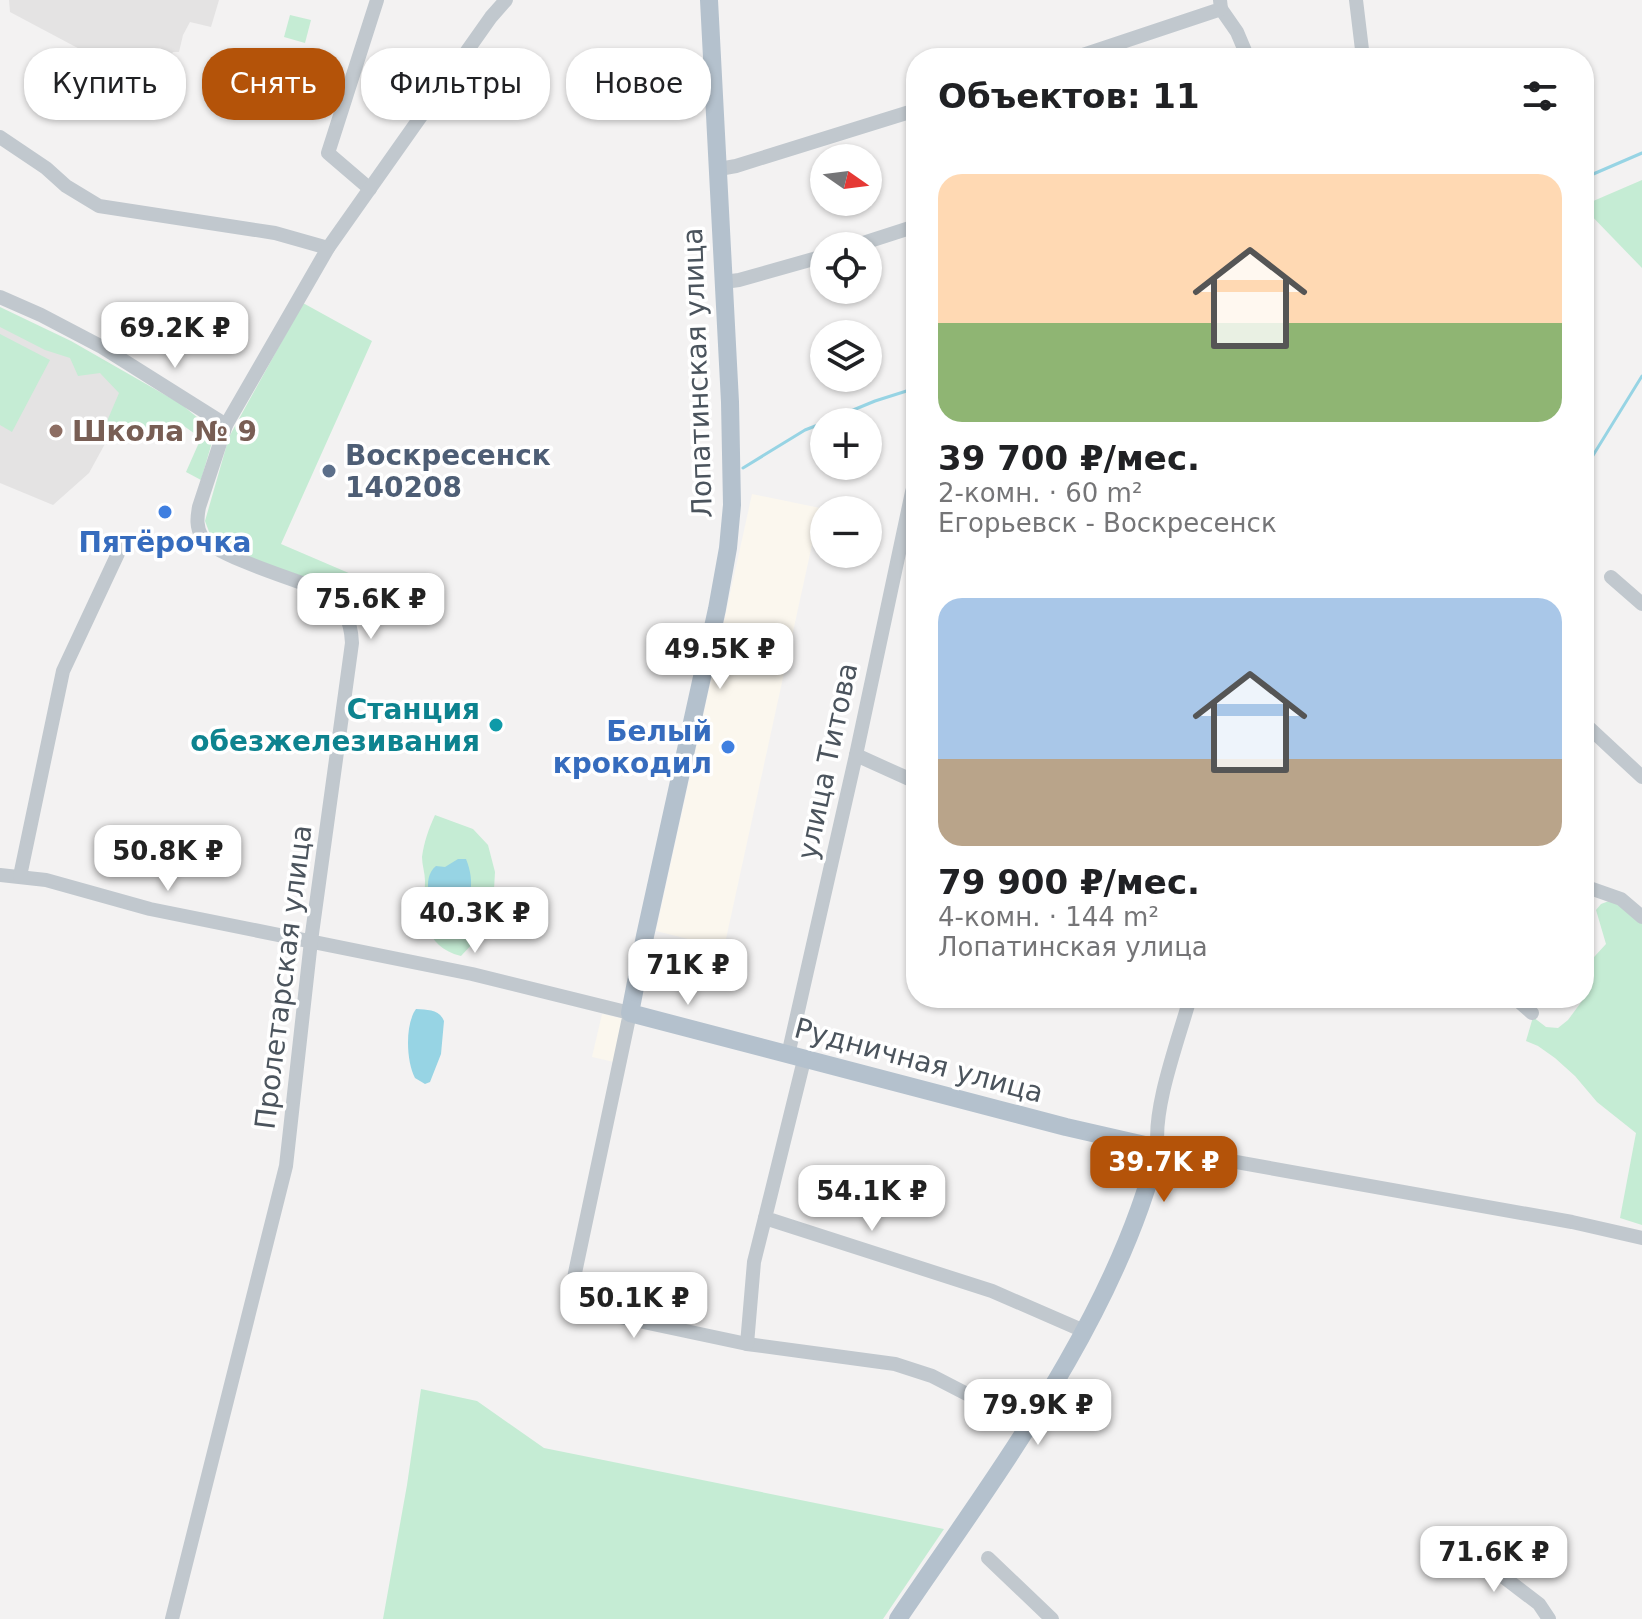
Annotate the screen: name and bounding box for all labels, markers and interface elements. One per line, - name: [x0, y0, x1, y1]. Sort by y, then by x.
- chip: Купить: [24, 48, 186, 120]
- chip: Снять: [202, 48, 345, 120]
- chip: Фильтры: [361, 48, 550, 120]
- chip: Новое: [566, 48, 711, 120]
- icon: filters: [1518, 74, 1562, 118]
- text: Объектов: 11: [938, 76, 1200, 116]
- north arrow: [810, 144, 882, 216]
- map controls: [810, 144, 882, 568]
- icon: home: [1178, 226, 1322, 370]
- street label: Лопатинская улица: [676, 227, 719, 519]
- button: locate: [810, 232, 882, 304]
- pin: 69.2K ₽: [101, 302, 249, 370]
- text: 69.2K ₽: [119, 313, 231, 343]
- button: layers: [810, 320, 882, 392]
- button: +: [810, 408, 882, 480]
- place label: Школа № 9: [72, 415, 257, 448]
- marker: Школа № 9: [47, 422, 65, 440]
- text: 39 700 ₽/мес.: [938, 438, 1200, 478]
- place label: Воскресенск 140208: [345, 439, 551, 504]
- marker: Воскресенск 140208: [320, 462, 338, 480]
- text: 2-комн. · 60 m²: [938, 478, 1142, 508]
- button: −: [810, 496, 882, 568]
- marker: Пятёрочка: [156, 503, 174, 521]
- text: Егорьевск - Воскресенск: [938, 508, 1277, 538]
- place label: Пятёрочка: [78, 526, 252, 559]
- pin: 75.6K ₽: [297, 573, 445, 641]
- text: 75.6K ₽: [315, 584, 427, 614]
- pin: 49.5K ₽: [646, 623, 794, 691]
- text: 49.5K ₽: [664, 634, 776, 664]
- icon: home: [1178, 650, 1322, 794]
- street label: улица Титова: [791, 660, 864, 862]
- place label: Станция обезжелезивания: [190, 693, 480, 758]
- place label: Белый крокодил: [553, 715, 712, 780]
- marker: Станция обезжелезивания: [487, 716, 505, 734]
- marker: Белый крокодил: [719, 738, 737, 756]
- street label: Пролетарская улица: [248, 823, 319, 1131]
- pin: 50.8K ₽: [94, 825, 242, 893]
- text: 50.8K ₽: [112, 836, 224, 866]
- text: 79 900 ₽/мес.: [938, 862, 1200, 902]
- pin: 40.3K ₽: [401, 887, 549, 955]
- text: 40.3K ₽: [419, 898, 531, 928]
- text: 4-комн. · 144 m²: [938, 902, 1159, 932]
- text: Лопатинская улица: [938, 932, 1208, 962]
- pin: 71K ₽: [632, 939, 744, 1007]
- text: 71K ₽: [646, 950, 730, 980]
- street label: Рудничная улица: [791, 1011, 1047, 1110]
- pin: 39.7K ₽: [1090, 1136, 1238, 1204]
- text: 39.7K ₽: [1108, 1147, 1220, 1177]
- pin: 54.1K ₽: [798, 1165, 946, 1233]
- text: 54.1K ₽: [816, 1176, 928, 1206]
- pin: 50.1K ₽: [560, 1272, 708, 1340]
- text: 50.1K ₽: [578, 1283, 690, 1313]
- pin: 79.9K ₽: [964, 1379, 1112, 1447]
- text: 79.9K ₽: [982, 1390, 1094, 1420]
- pin: 71.6K ₽: [1420, 1526, 1568, 1594]
- text: 71.6K ₽: [1438, 1537, 1550, 1567]

